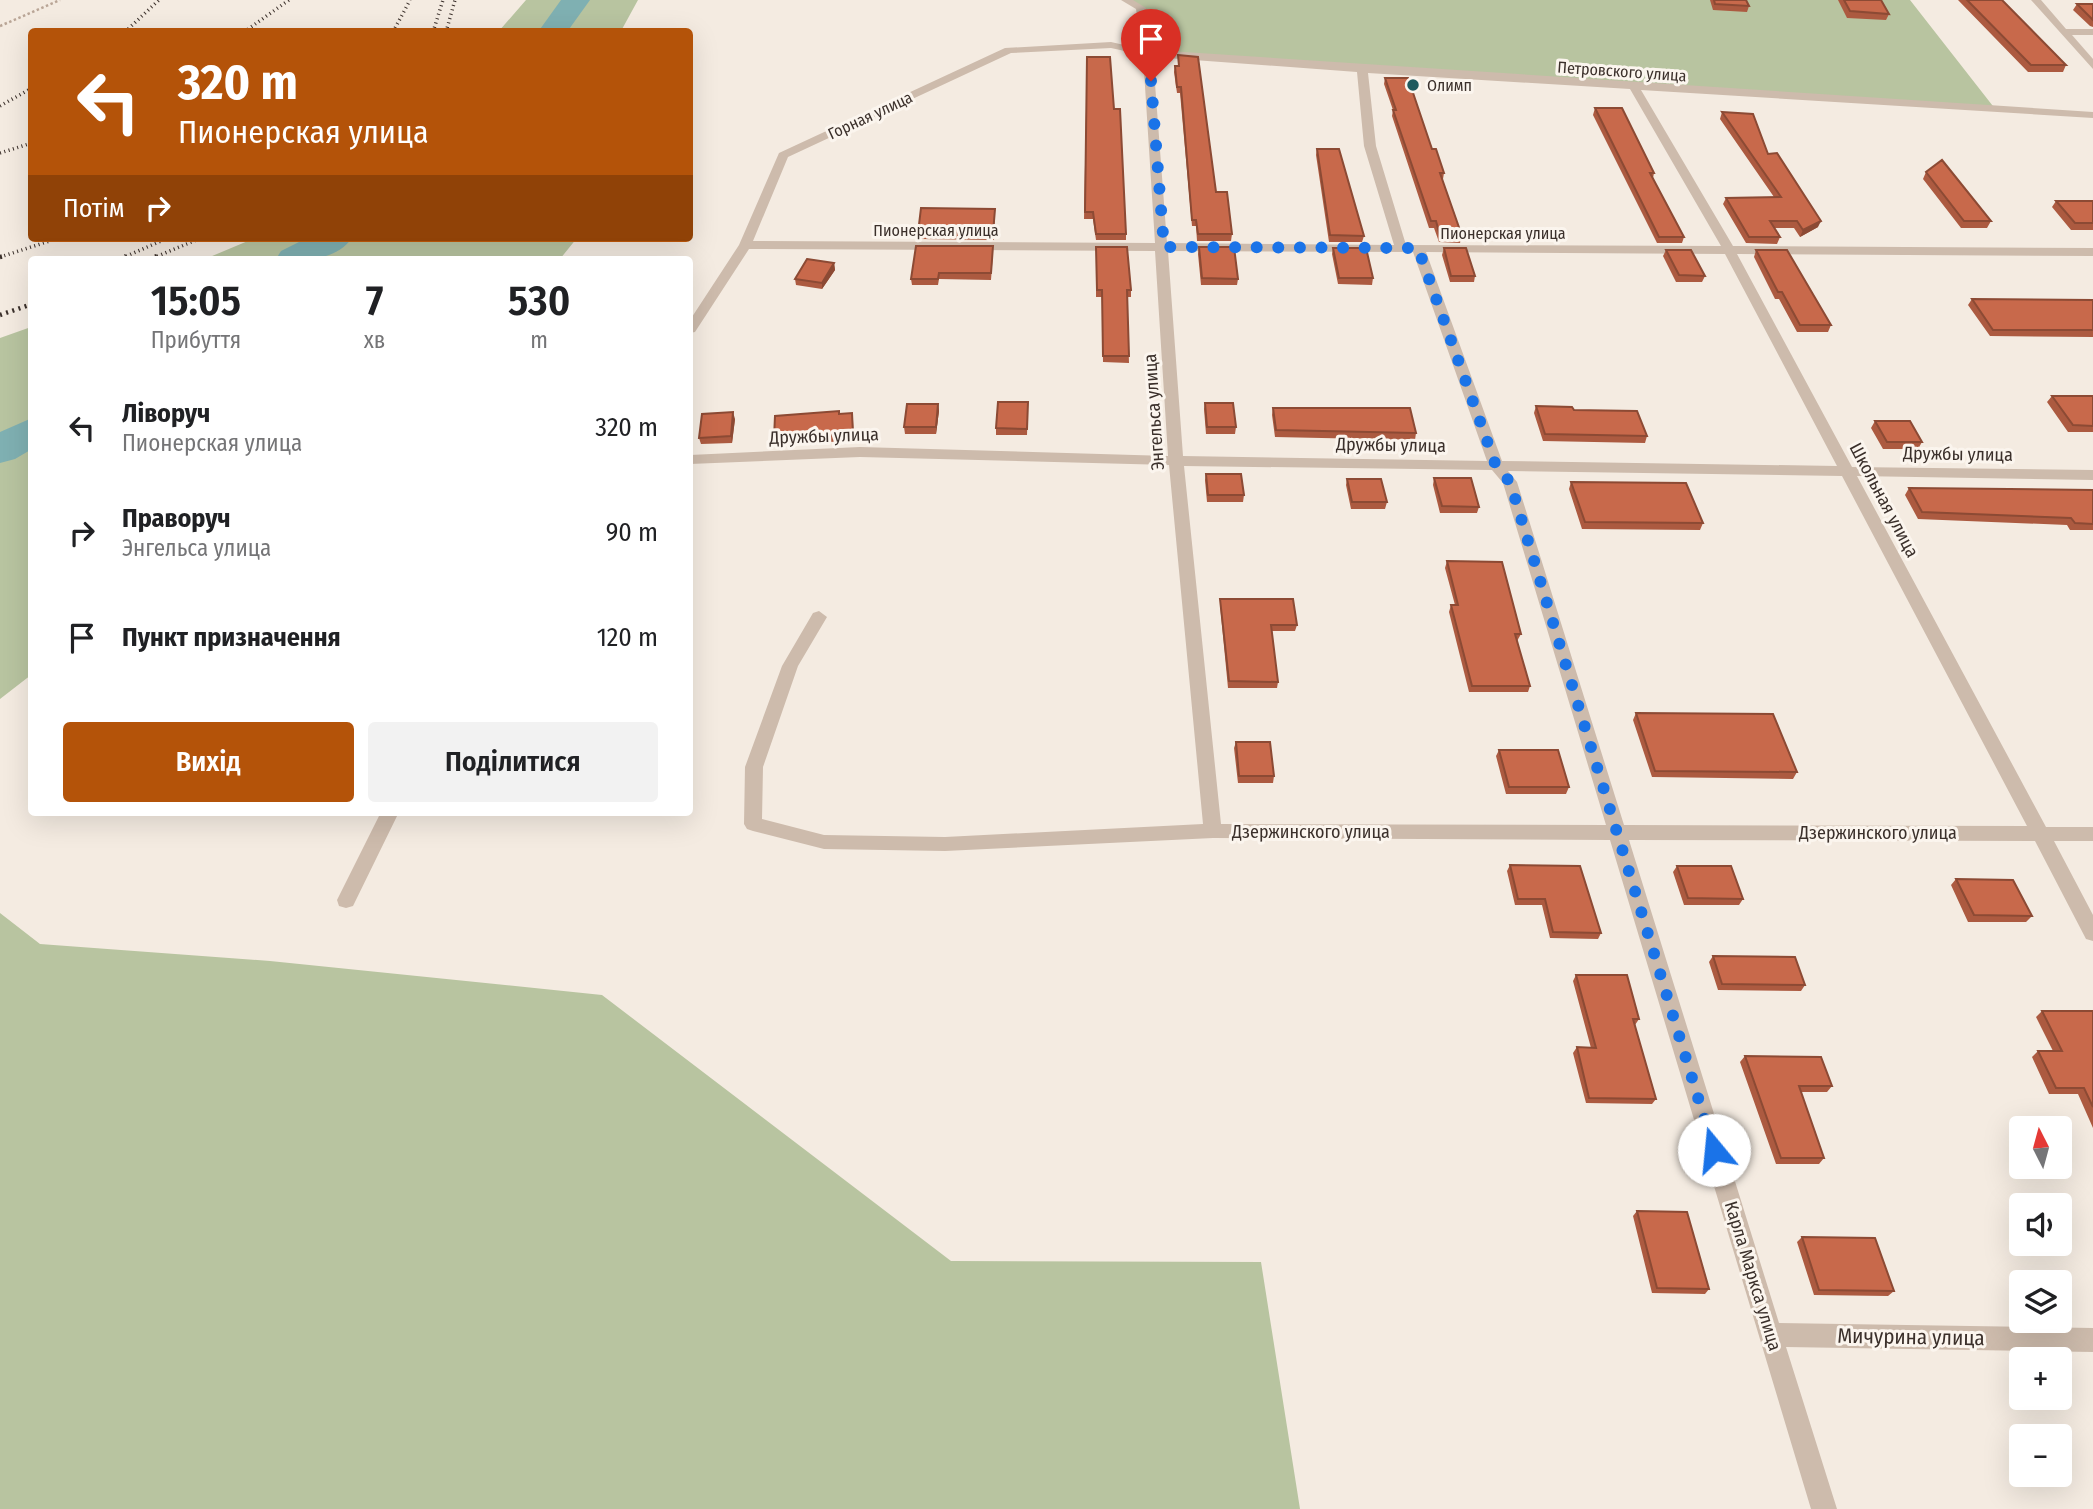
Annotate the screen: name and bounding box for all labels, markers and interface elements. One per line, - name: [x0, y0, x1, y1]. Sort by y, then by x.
- pin: [1121, 9, 1181, 81]
- icon: arrive: [1132, 20, 1170, 58]
- text: 320 m: [178, 53, 298, 112]
- icon: left: [63, 56, 154, 147]
- street label: Петровского улица: [1557, 58, 1687, 85]
- place label: Олимп: [1427, 76, 1472, 95]
- marker: Олимп: [1405, 77, 1421, 93]
- street label: Горная улица: [825, 88, 916, 143]
- text: Пионерская улица: [178, 113, 429, 151]
- icon: right: [139, 189, 177, 227]
- text: Потім: [63, 193, 125, 224]
- street label: Пионерская улица: [873, 221, 999, 240]
- street label: Пионерская улица: [1440, 224, 1566, 243]
- text: 15:05: [151, 276, 241, 326]
- text: 7: [366, 276, 383, 326]
- text: 530: [508, 276, 570, 326]
- text: Прибуття: [151, 326, 241, 354]
- text: хв: [364, 326, 385, 354]
- text: m: [530, 326, 548, 354]
- street label: Энгельса улица: [1139, 353, 1169, 471]
- text: Ліворуч: [122, 398, 210, 429]
- icon: left: [63, 409, 101, 447]
- text: 320 m: [595, 412, 658, 443]
- street label: Дружбы улица: [768, 423, 879, 449]
- text: Пионерская улица: [122, 429, 302, 457]
- street label: Дружбы улица: [1335, 433, 1446, 457]
- street label: Школьная улица: [1845, 439, 1924, 561]
- street label: Дружбы улица: [1902, 442, 2013, 466]
- text: Праворуч: [122, 503, 231, 534]
- icon: right: [63, 514, 101, 552]
- text: 90 m: [606, 517, 658, 548]
- text: Энгельса улица: [122, 534, 271, 562]
- icon: arrive: [63, 619, 101, 657]
- text: Пункт призначення: [122, 622, 341, 653]
- text: 120 m: [597, 622, 658, 653]
- button: Вихід: [63, 722, 354, 802]
- button: Поділитися: [368, 722, 658, 802]
- street label: Дзержинского улица: [1231, 821, 1390, 843]
- street label: Дзержинского улица: [1798, 822, 1957, 844]
- position arrow: [1677, 1113, 1751, 1187]
- north arrow: [2009, 1116, 2072, 1180]
- map controls: [2009, 1116, 2072, 1487]
- button: sound: [2009, 1193, 2072, 1256]
- street label: Карла Маркса улица: [1720, 1199, 1786, 1354]
- button: layers: [2009, 1270, 2072, 1333]
- street label: Мичурина улица: [1837, 1323, 1985, 1351]
- button: +: [2009, 1347, 2072, 1410]
- button: −: [2009, 1424, 2072, 1487]

